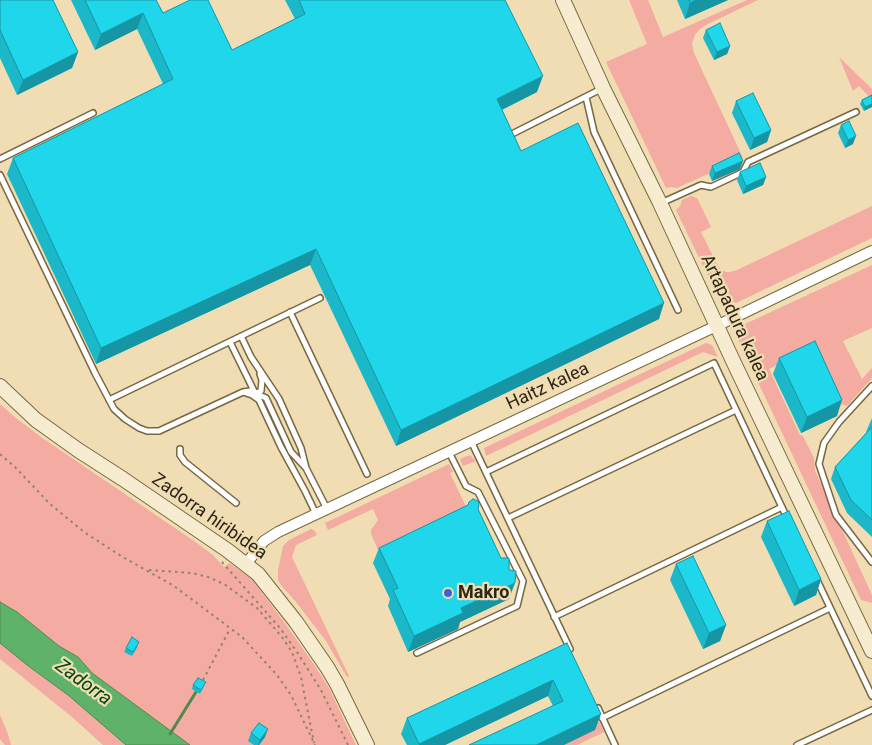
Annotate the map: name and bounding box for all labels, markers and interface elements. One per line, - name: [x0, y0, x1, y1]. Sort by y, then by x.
- street label: Artapadura kalea: [695, 252, 773, 384]
- street label: Haitz kalea: [503, 358, 593, 416]
- street label: Zadorra hiribidea: [147, 469, 271, 565]
- place label: Makro: [458, 582, 509, 604]
- marker: Makro: [442, 587, 454, 599]
- water label: Zadorra: [50, 655, 116, 711]

